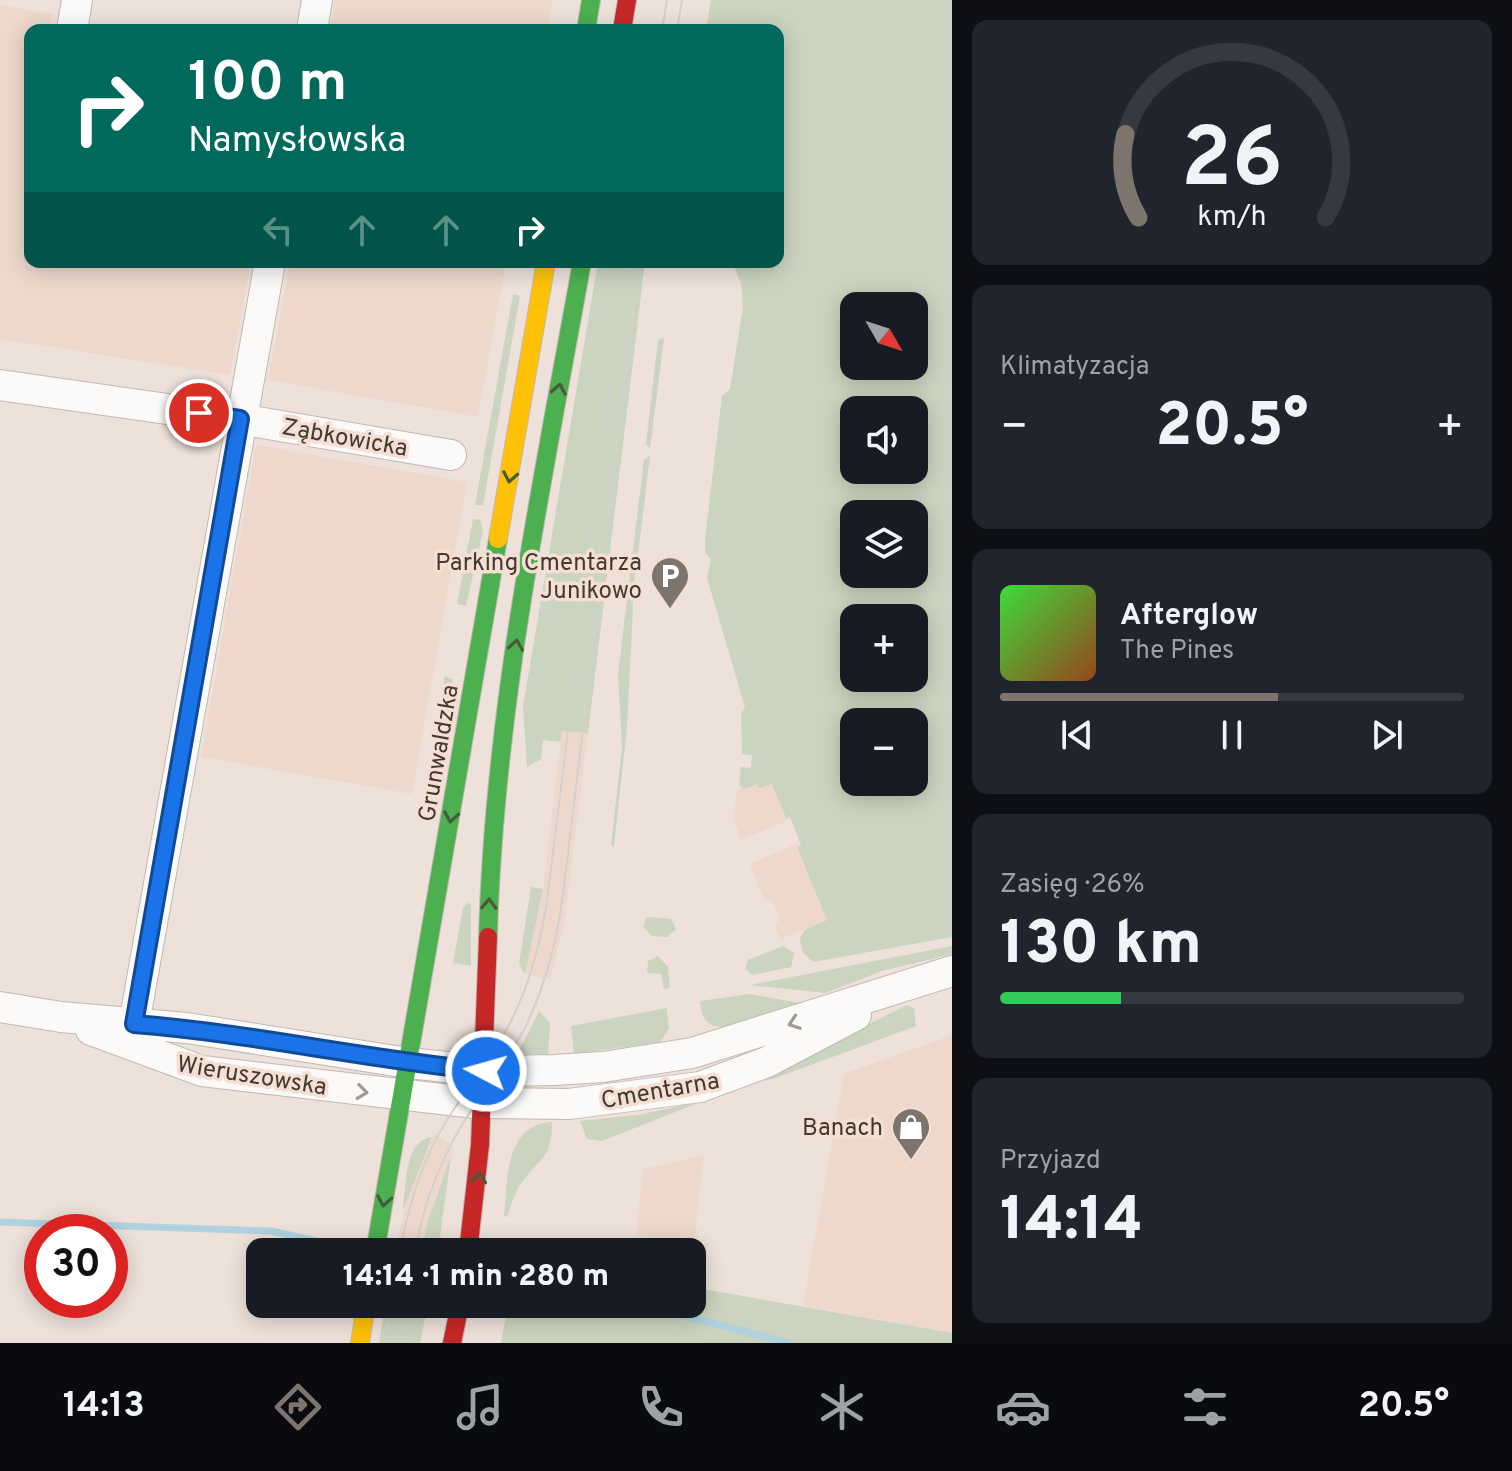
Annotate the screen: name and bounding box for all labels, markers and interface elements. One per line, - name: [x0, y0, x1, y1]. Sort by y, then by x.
- text: 100 m: [188, 50, 347, 120]
- icon: right: [56, 56, 160, 160]
- text: 26: [1181, 111, 1283, 216]
- text: Namysłowska: [188, 119, 406, 165]
- text: km/h: [1197, 200, 1267, 236]
- icon: left: [256, 208, 300, 252]
- icon: ahead: [340, 208, 384, 252]
- icon: ahead: [424, 208, 468, 252]
- icon: right: [508, 208, 552, 252]
- north arrow: [840, 292, 928, 380]
- map controls: [840, 292, 928, 796]
- text: Klimatyzacja: [1000, 351, 1149, 384]
- pin: [165, 379, 233, 447]
- one-way arrow: [550, 382, 567, 396]
- icon: arrive: [177, 391, 221, 435]
- text: 20.5°: [1156, 391, 1308, 467]
- button: sound: [840, 396, 928, 484]
- text: −: [1000, 401, 1028, 457]
- text: +: [1436, 401, 1464, 457]
- street label: Ząbkowicka: [280, 413, 410, 465]
- one-way arrow: [502, 470, 519, 484]
- button: layers: [840, 500, 928, 588]
- place label: Parking Cmentarza Junikowo: [435, 549, 642, 607]
- parking icon: Parking Cmentarza Junikowo: [649, 555, 691, 610]
- text: Afterglow: [1120, 598, 1258, 635]
- button: +: [840, 604, 928, 692]
- text: The Pines: [1120, 635, 1234, 668]
- one-way arrow: [507, 639, 524, 652]
- street label: Grunwaldzka: [413, 682, 467, 824]
- button: −: [840, 708, 928, 796]
- icon: previous: [1055, 713, 1099, 757]
- icon: pause: [1210, 713, 1254, 757]
- icon: next: [1365, 713, 1409, 757]
- one-way arrow: [443, 811, 460, 824]
- text: Zasięg · 26%: [1000, 869, 1145, 902]
- one-way arrow: [480, 897, 497, 910]
- text: 130 km: [1000, 909, 1202, 985]
- one-way arrow: [787, 1013, 801, 1029]
- position arrow: [444, 1029, 528, 1113]
- street label: Wieruszowska: [175, 1050, 329, 1104]
- street label: Cmentarna: [599, 1067, 722, 1117]
- one-way arrow: [356, 1084, 369, 1101]
- shop icon: Banach: [890, 1106, 932, 1161]
- place label: Banach: [802, 1114, 883, 1144]
- text: Przyjazd: [1000, 1145, 1101, 1178]
- one-way arrow: [471, 1171, 488, 1184]
- text: 14:14: [1000, 1185, 1143, 1261]
- one-way arrow: [377, 1194, 394, 1208]
- speed limit sign: 30: [24, 1214, 128, 1318]
- text: 14:14 · 1 min · 280 m: [343, 1259, 609, 1296]
- icon: directions: [270, 1379, 326, 1435]
- icon: music: [452, 1379, 508, 1435]
- icon: phone: [633, 1379, 689, 1435]
- icon: climate: [814, 1379, 870, 1435]
- icon: car: [995, 1379, 1051, 1435]
- icon: filters: [1177, 1379, 1233, 1435]
- text: 14:13: [63, 1384, 145, 1430]
- text: 20.5°: [1358, 1384, 1449, 1430]

